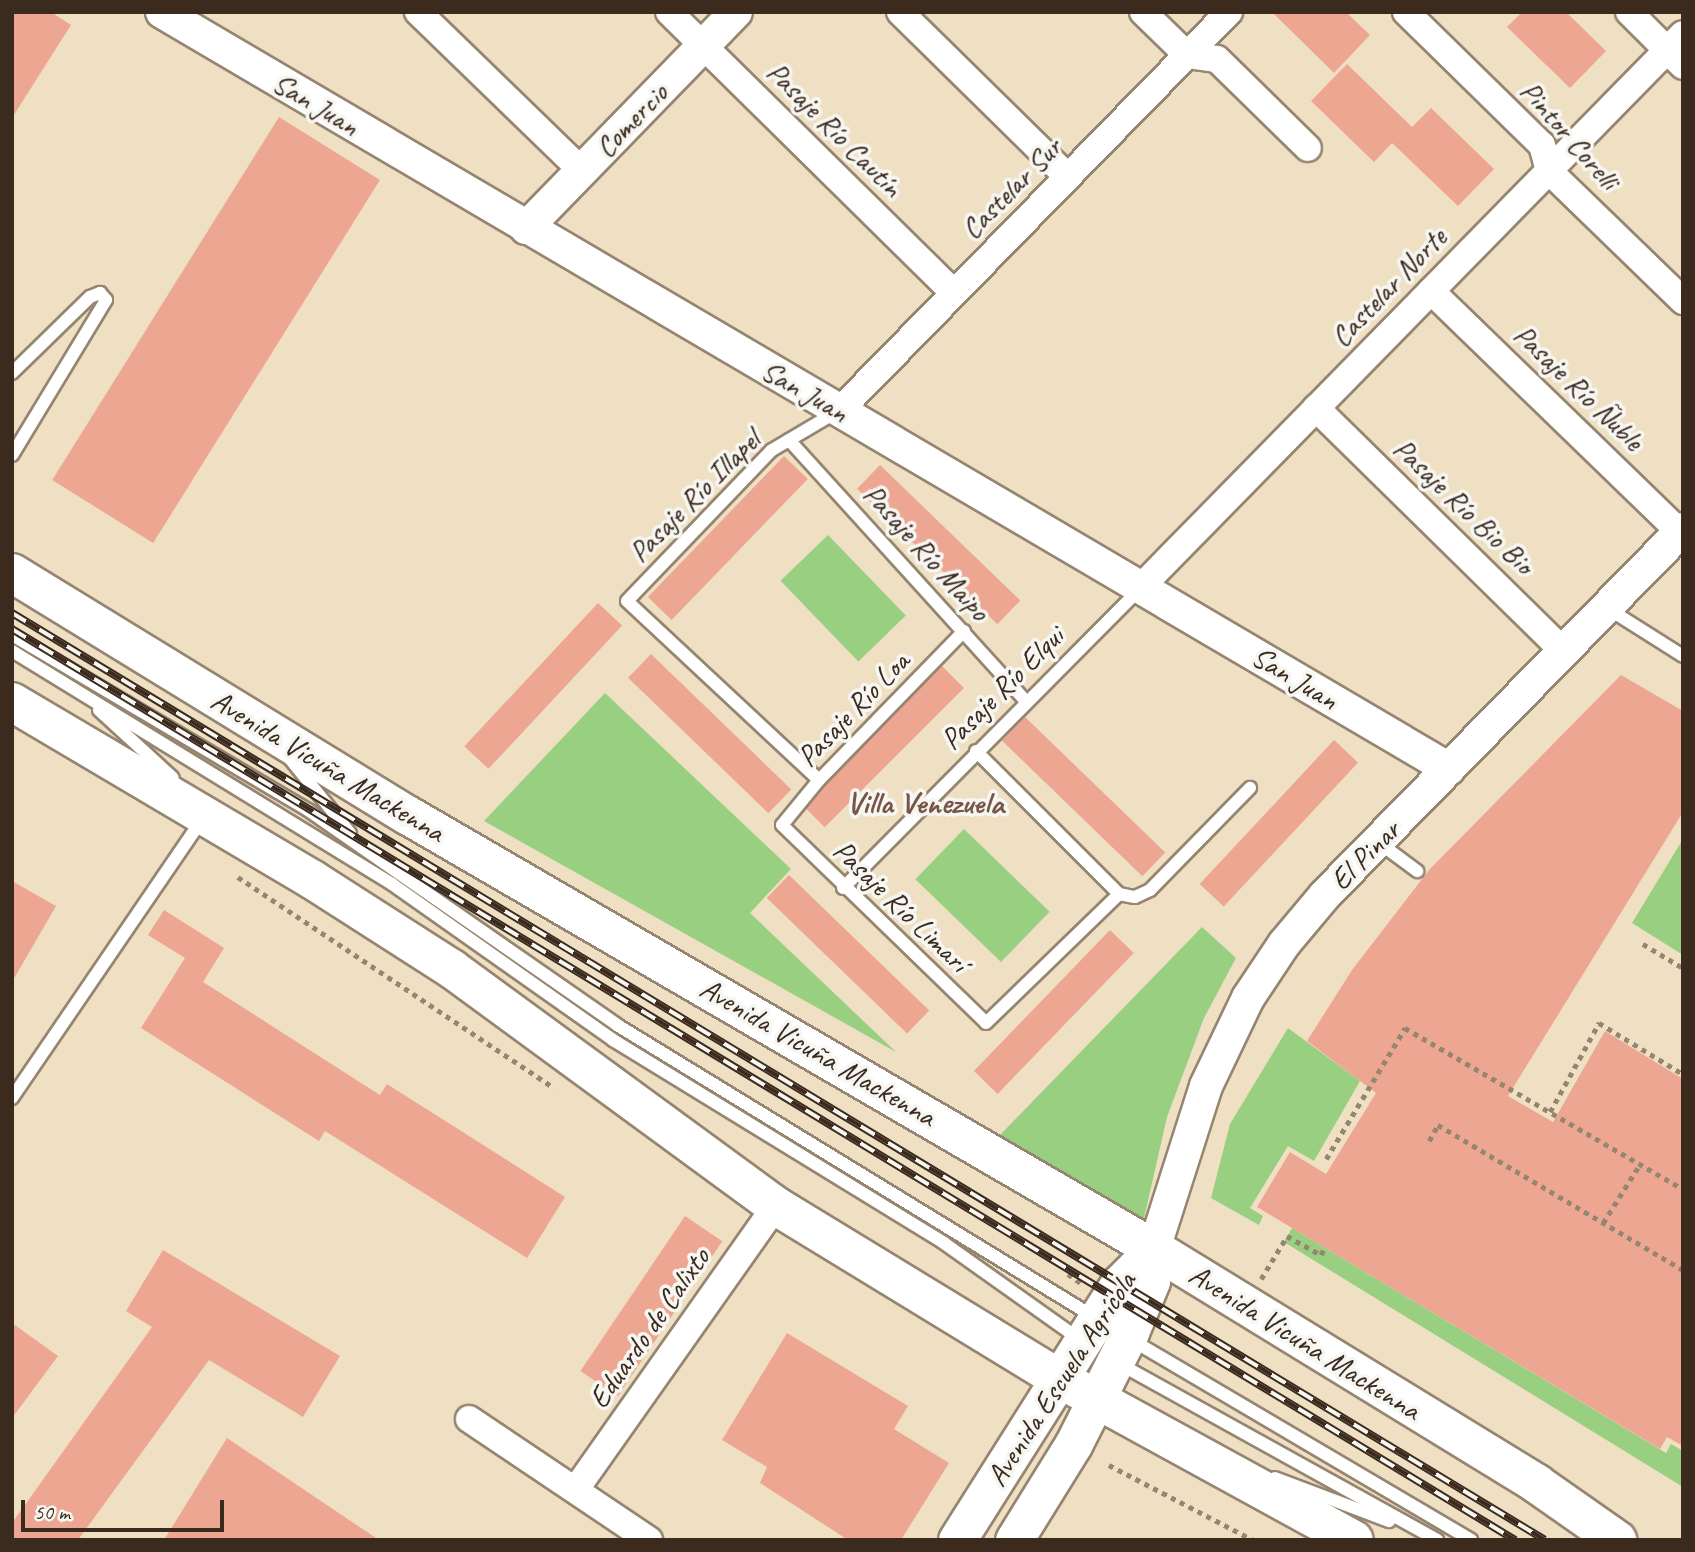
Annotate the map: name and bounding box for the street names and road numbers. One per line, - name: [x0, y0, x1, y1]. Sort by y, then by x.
- street label: Pasaje Río Cautín: [759, 53, 911, 205]
- street label: San Juan: [267, 65, 365, 143]
- street label: Pintor Corelli: [1513, 73, 1627, 197]
- street label: Comercio: [587, 75, 675, 165]
- street label: Castelar Sur: [953, 130, 1069, 246]
- street label: Castelar Norte: [1322, 220, 1454, 354]
- street label: Pasaje Río Ñuble: [1507, 316, 1651, 458]
- street label: San Juan: [756, 352, 854, 430]
- street label: Pasaje Río Illapel: [620, 422, 768, 570]
- street label: Pasaje Río Bio Bio: [1386, 430, 1542, 582]
- street label: Pasaje Río Maipo: [856, 476, 998, 628]
- street label: Pasaje Río Elqui: [933, 619, 1071, 757]
- street label: San Juan: [1246, 639, 1344, 717]
- street label: Pasaje Río Loa: [789, 644, 917, 774]
- street label: Avenida Vicuña Mackenna: [205, 682, 451, 850]
- street label: El Pinar: [1322, 812, 1408, 898]
- street label: Pasaje Río Limarí: [826, 832, 976, 980]
- street label: Avenida Vicuña Mackenna: [694, 970, 942, 1134]
- street label: Eduardo de Calixto: [580, 1240, 718, 1416]
- street label: Avenida Vicuña Mackenna: [1183, 1256, 1427, 1428]
- street label: Avenida Escuela Agrícola: [978, 1265, 1144, 1493]

